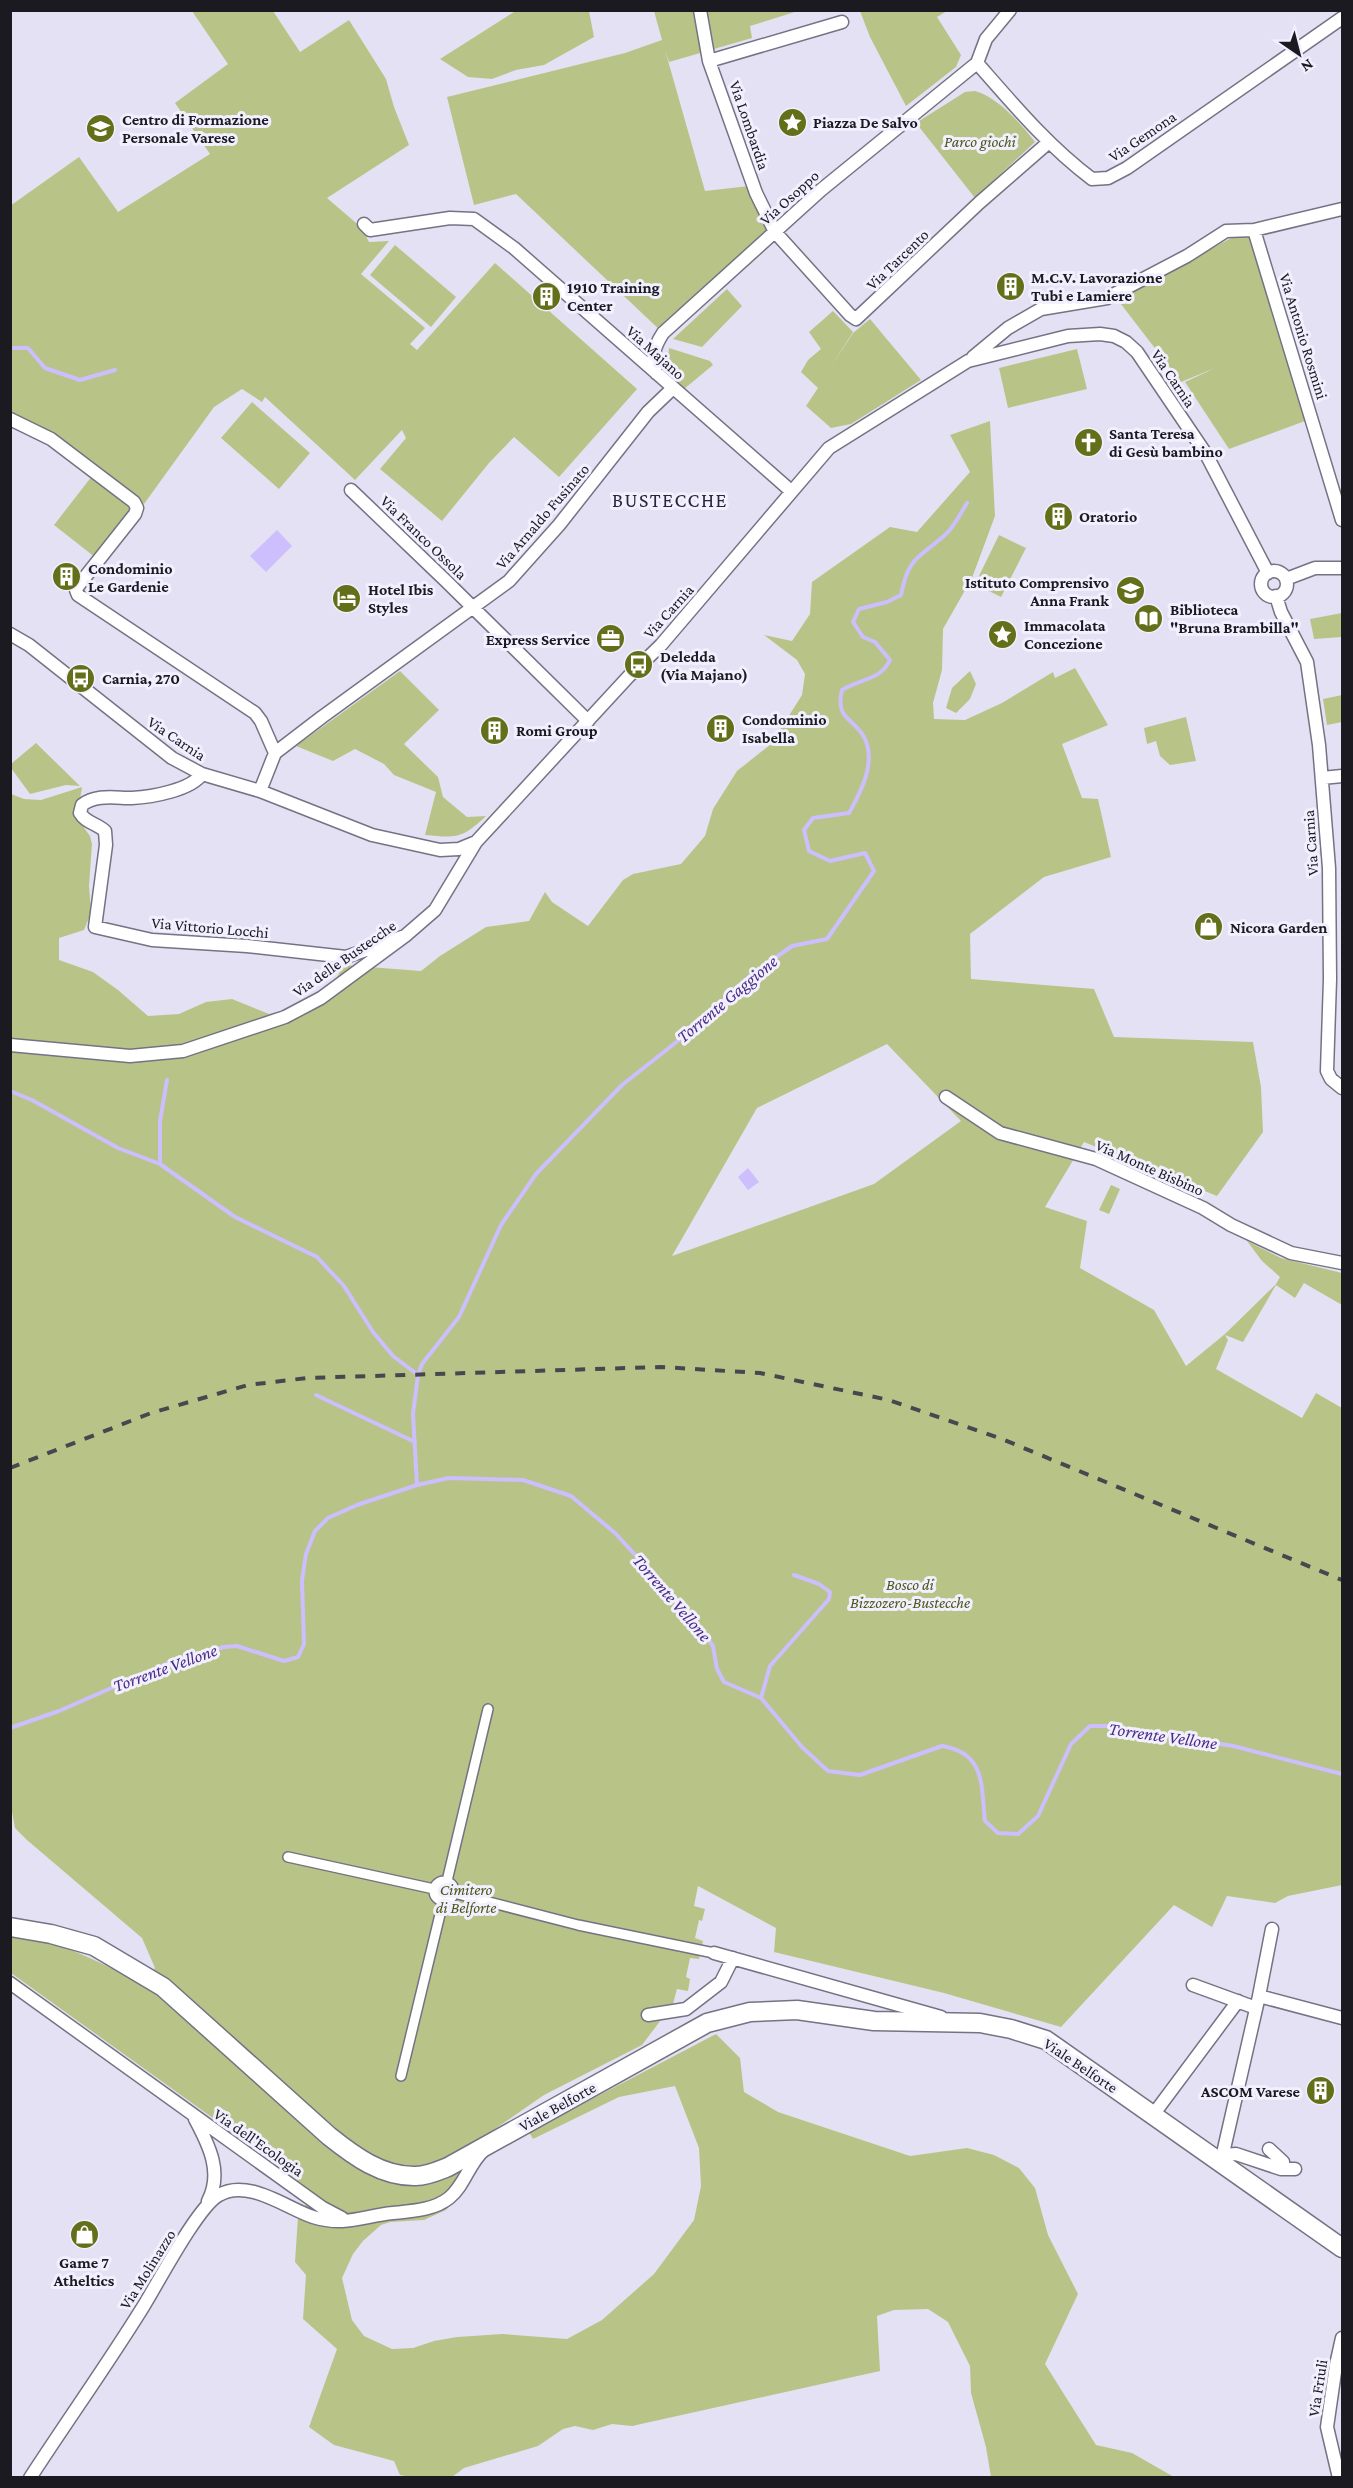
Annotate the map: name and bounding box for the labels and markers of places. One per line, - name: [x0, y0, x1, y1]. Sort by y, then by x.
- place icon: Piazza De Salvo: [776, 106, 808, 138]
- place label: Centro di Formazione Personale Varese: [122, 111, 269, 146]
- school or university icon: Centro di Formazione Personale Varese: [85, 112, 117, 144]
- place label: Piazza De Salvo: [813, 114, 918, 131]
- place label: M.C.V. Lavorazione Tubi e Lamiere: [1031, 269, 1163, 304]
- building icon: M.C.V. Lavorazione Tubi e Lamiere: [994, 270, 1026, 302]
- place label: 1910 Training Center: [567, 279, 660, 314]
- building icon: 1910 Training Center: [530, 280, 562, 312]
- place label: Santa Teresa di Gesù bambino: [1109, 425, 1223, 460]
- church icon: Santa Teresa di Gesù bambino: [1072, 426, 1104, 458]
- building icon: Oratorio: [1042, 500, 1074, 532]
- place label: Oratorio: [1079, 508, 1137, 525]
- place label: Condominio Le Gardenie: [88, 560, 173, 595]
- building icon: Condominio Le Gardenie: [51, 561, 83, 593]
- place label: Istituto Comprensivo Anna Frank: [965, 574, 1109, 609]
- school or university icon: Istituto Comprensivo Anna Frank: [1114, 575, 1146, 607]
- place label: Hotel Ibis Styles: [368, 581, 434, 616]
- hotel icon: Hotel Ibis Styles: [331, 582, 363, 614]
- place label: Biblioteca "Bruna Brambilla": [1170, 601, 1299, 636]
- library icon: Biblioteca "Bruna Brambilla": [1133, 602, 1165, 634]
- place label: Immacolata Concezione: [1024, 617, 1106, 652]
- place icon: Immacolata Concezione: [987, 618, 1019, 650]
- office icon: Express Service: [595, 623, 627, 655]
- place label: Express Service: [486, 631, 591, 648]
- place label: Deledda (Via Majano): [660, 648, 748, 684]
- bus stop icon: Deledda (Via Majano): [623, 649, 655, 681]
- bus stop icon: Carnia, 270: [65, 662, 97, 694]
- place label: Carnia, 270: [102, 670, 180, 687]
- place label: Condominio Isabella: [742, 711, 827, 746]
- building icon: Condominio Isabella: [705, 712, 737, 744]
- building icon: Romi Group: [479, 714, 511, 746]
- place label: Romi Group: [516, 722, 598, 739]
- shop icon: Nicora Garden: [1193, 911, 1225, 943]
- place label: Nicora Garden: [1230, 919, 1327, 936]
- building icon: ASCOM Varese: [1305, 2075, 1337, 2107]
- place label: ASCOM Varese: [1200, 2083, 1301, 2100]
- shop icon: Game 7 Atheltics: [68, 2218, 100, 2250]
- place label: Game 7 Atheltics: [53, 2254, 115, 2289]

